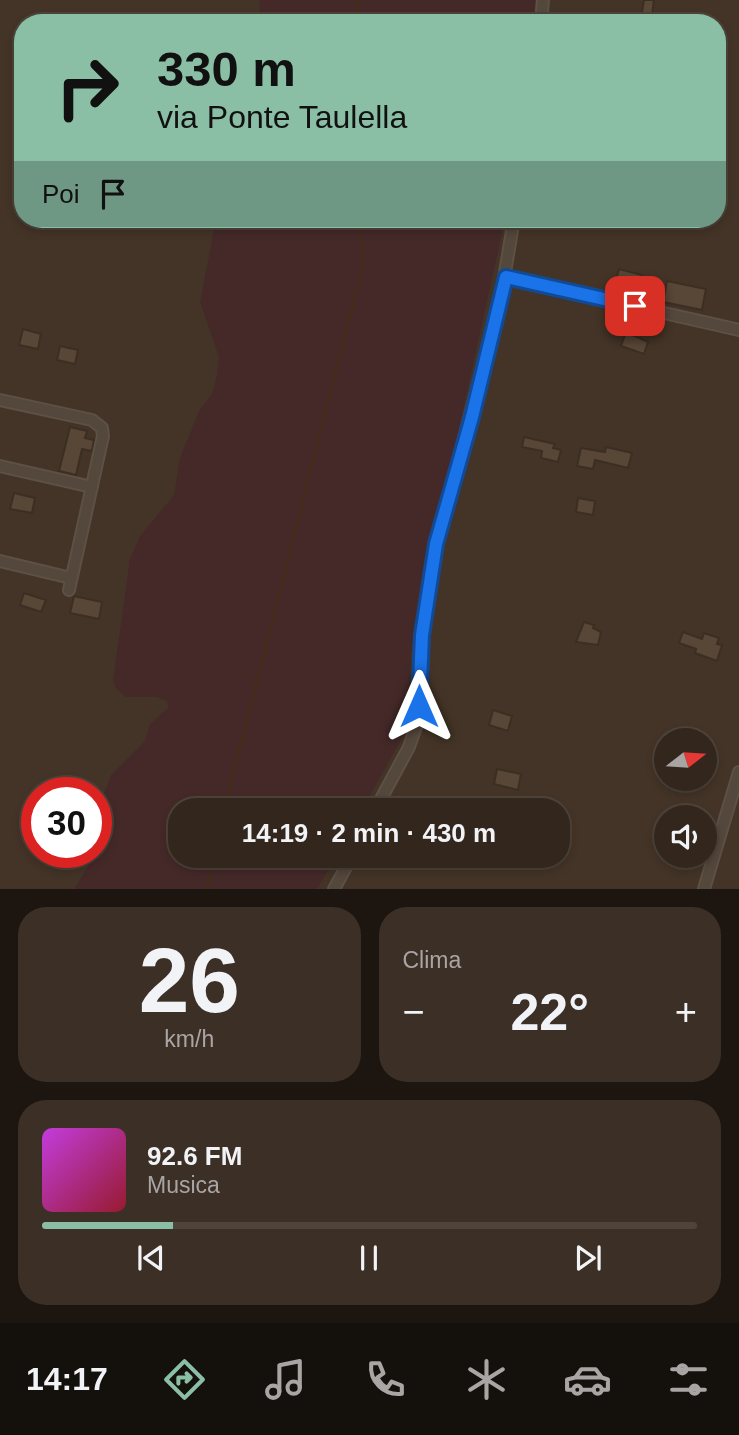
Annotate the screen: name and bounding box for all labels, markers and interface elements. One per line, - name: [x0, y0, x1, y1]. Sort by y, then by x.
- icon: right: [42, 42, 133, 133]
- text: 330 m: [157, 42, 296, 96]
- text: via Ponte Taulella: [157, 99, 407, 135]
- icon: arrive: [94, 175, 132, 213]
- text: Poi: [42, 179, 80, 209]
- pin: [605, 276, 665, 336]
- icon: arrive: [616, 287, 654, 325]
- position arrow: [382, 669, 456, 743]
- north arrow: [654, 728, 718, 791]
- map controls: [654, 728, 717, 868]
- speed limit sign: 30: [21, 777, 112, 868]
- button: sound: [654, 805, 717, 868]
- text: 14:19 · 2 min · 430 m: [242, 818, 496, 848]
- text: 26: [139, 930, 240, 1031]
- text: Clima: [403, 947, 461, 973]
- text: 22°: [510, 983, 589, 1041]
- text: −: [403, 991, 425, 1033]
- text: +: [675, 991, 697, 1033]
- text: km/h: [164, 1026, 214, 1052]
- text: 92.6 FM: [147, 1141, 242, 1171]
- text: Musica: [147, 1172, 220, 1198]
- icon: previous: [132, 1239, 170, 1277]
- icon: pause: [350, 1239, 388, 1277]
- icon: next: [569, 1239, 607, 1277]
- icon: directions: [160, 1355, 209, 1404]
- icon: music: [261, 1355, 310, 1404]
- icon: phone: [361, 1355, 410, 1404]
- icon: climate: [462, 1355, 511, 1404]
- icon: car: [563, 1355, 612, 1404]
- icon: filters: [664, 1355, 713, 1404]
- text: 14:17: [26, 1361, 108, 1397]

